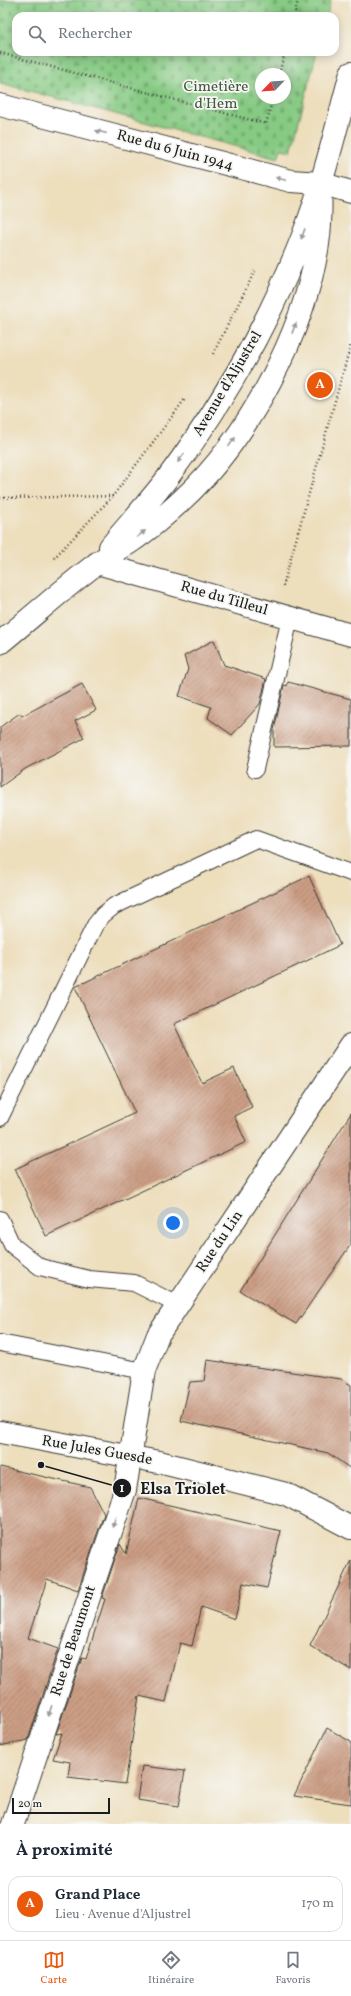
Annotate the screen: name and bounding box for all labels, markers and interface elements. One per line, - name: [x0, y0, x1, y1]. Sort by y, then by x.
- search box: [12, 12, 339, 56]
- icon: search: [26, 23, 48, 45]
- text: Rechercher: [58, 24, 132, 45]
- north arrow: [255, 68, 291, 104]
- park label: Cimetière d'Hem: [184, 77, 248, 115]
- street label: Rue du 6 Juin 1944: [114, 125, 236, 177]
- one-way arrow: [95, 129, 107, 135]
- one-way arrow: [275, 175, 288, 181]
- one-way arrow: [300, 228, 306, 240]
- one-way arrow: [291, 321, 297, 333]
- street label: Avenue d'Aljustrel: [188, 327, 268, 441]
- pin: A: [307, 370, 333, 400]
- one-way arrow: [227, 436, 236, 447]
- one-way arrow: [178, 453, 186, 463]
- one-way arrow: [136, 530, 147, 538]
- street label: Rue du Tilleul: [178, 577, 270, 621]
- street label: Rue du Lin: [192, 1207, 248, 1277]
- your location: [163, 1213, 183, 1233]
- street label: Rue Jules Guesde: [40, 1431, 154, 1471]
- callout: Elsa Triolet: [112, 1474, 233, 1502]
- text: Elsa Triolet: [140, 1479, 226, 1501]
- text: 1: [120, 1481, 125, 1497]
- one-way arrow: [111, 1516, 117, 1528]
- street label: Rue de Beaumont: [46, 1583, 102, 1699]
- one-way arrow: [47, 1706, 53, 1718]
- scale bar: [12, 1796, 110, 1815]
- text: 20 m: [18, 1797, 42, 1812]
- text: À proximité: [16, 1839, 113, 1862]
- text: Grand Place: [55, 1885, 140, 1906]
- text: A: [25, 1895, 35, 1913]
- text: 170 m: [301, 1895, 334, 1913]
- text: Lieu · Avenue d'Aljustrel: [55, 1906, 191, 1924]
- tab: Carte: [41, 1949, 67, 1988]
- tab: Itinéraire: [148, 1949, 194, 1988]
- tab: Favoris: [275, 1949, 310, 1988]

